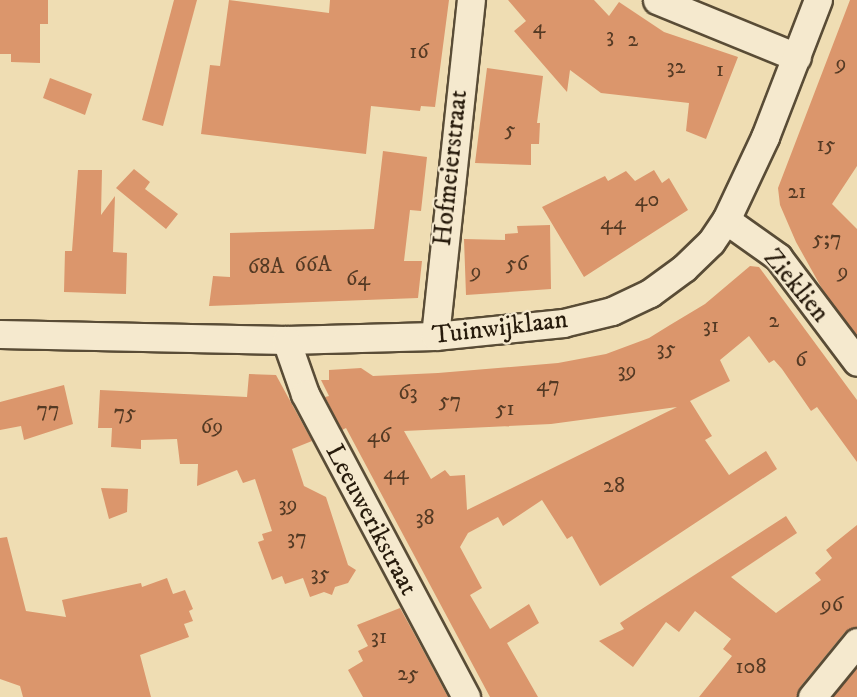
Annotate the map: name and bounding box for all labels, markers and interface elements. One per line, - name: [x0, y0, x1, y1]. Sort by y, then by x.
- house number: 4: [533, 14, 545, 40]
- house number: 3: [606, 23, 614, 49]
- house number: 2: [628, 27, 638, 53]
- house number: 16: [409, 39, 429, 65]
- house number: 9: [836, 51, 846, 77]
- house number: 32: [666, 54, 686, 80]
- house number: 1: [716, 57, 724, 83]
- street label: Hofmeierstraat: [427, 88, 475, 248]
- house number: 5: [505, 117, 515, 143]
- house number: 15: [817, 132, 835, 158]
- house number: 21: [788, 179, 806, 205]
- house number: 40: [635, 187, 659, 213]
- house number: 44: [600, 210, 626, 236]
- house number: 5;7: [812, 226, 842, 252]
- street label: Zieklien: [756, 243, 836, 329]
- house number: 56: [506, 251, 528, 277]
- house number: 66A: [295, 252, 331, 278]
- house number: 68A: [248, 254, 284, 280]
- house number: 9: [471, 259, 481, 285]
- house number: 9: [838, 259, 848, 285]
- house number: 64: [346, 266, 370, 292]
- street label: Tuinwijklaan: [430, 304, 570, 352]
- house number: 2: [769, 308, 779, 334]
- house number: 31: [703, 313, 719, 339]
- house number: 35: [656, 336, 676, 362]
- house number: 6: [795, 347, 807, 373]
- house number: 39: [617, 358, 637, 384]
- house number: 47: [536, 372, 560, 398]
- house number: 63: [398, 380, 418, 406]
- house number: 57: [439, 388, 461, 414]
- house number: 51: [495, 396, 515, 422]
- house number: 77: [36, 397, 60, 423]
- house number: 75: [114, 400, 136, 426]
- house number: 69: [201, 414, 223, 440]
- house number: 46: [367, 423, 391, 449]
- street label: Leeuwerikstraat: [318, 439, 424, 601]
- house number: 44: [383, 460, 409, 486]
- house number: 28: [603, 473, 625, 499]
- house number: 39: [278, 492, 298, 518]
- house number: 38: [415, 505, 435, 531]
- house number: 37: [287, 525, 307, 551]
- house number: 35: [310, 561, 330, 587]
- house number: 96: [821, 592, 843, 618]
- house number: 31: [371, 624, 387, 650]
- house number: 108: [736, 654, 766, 680]
- house number: 25: [397, 661, 419, 687]

